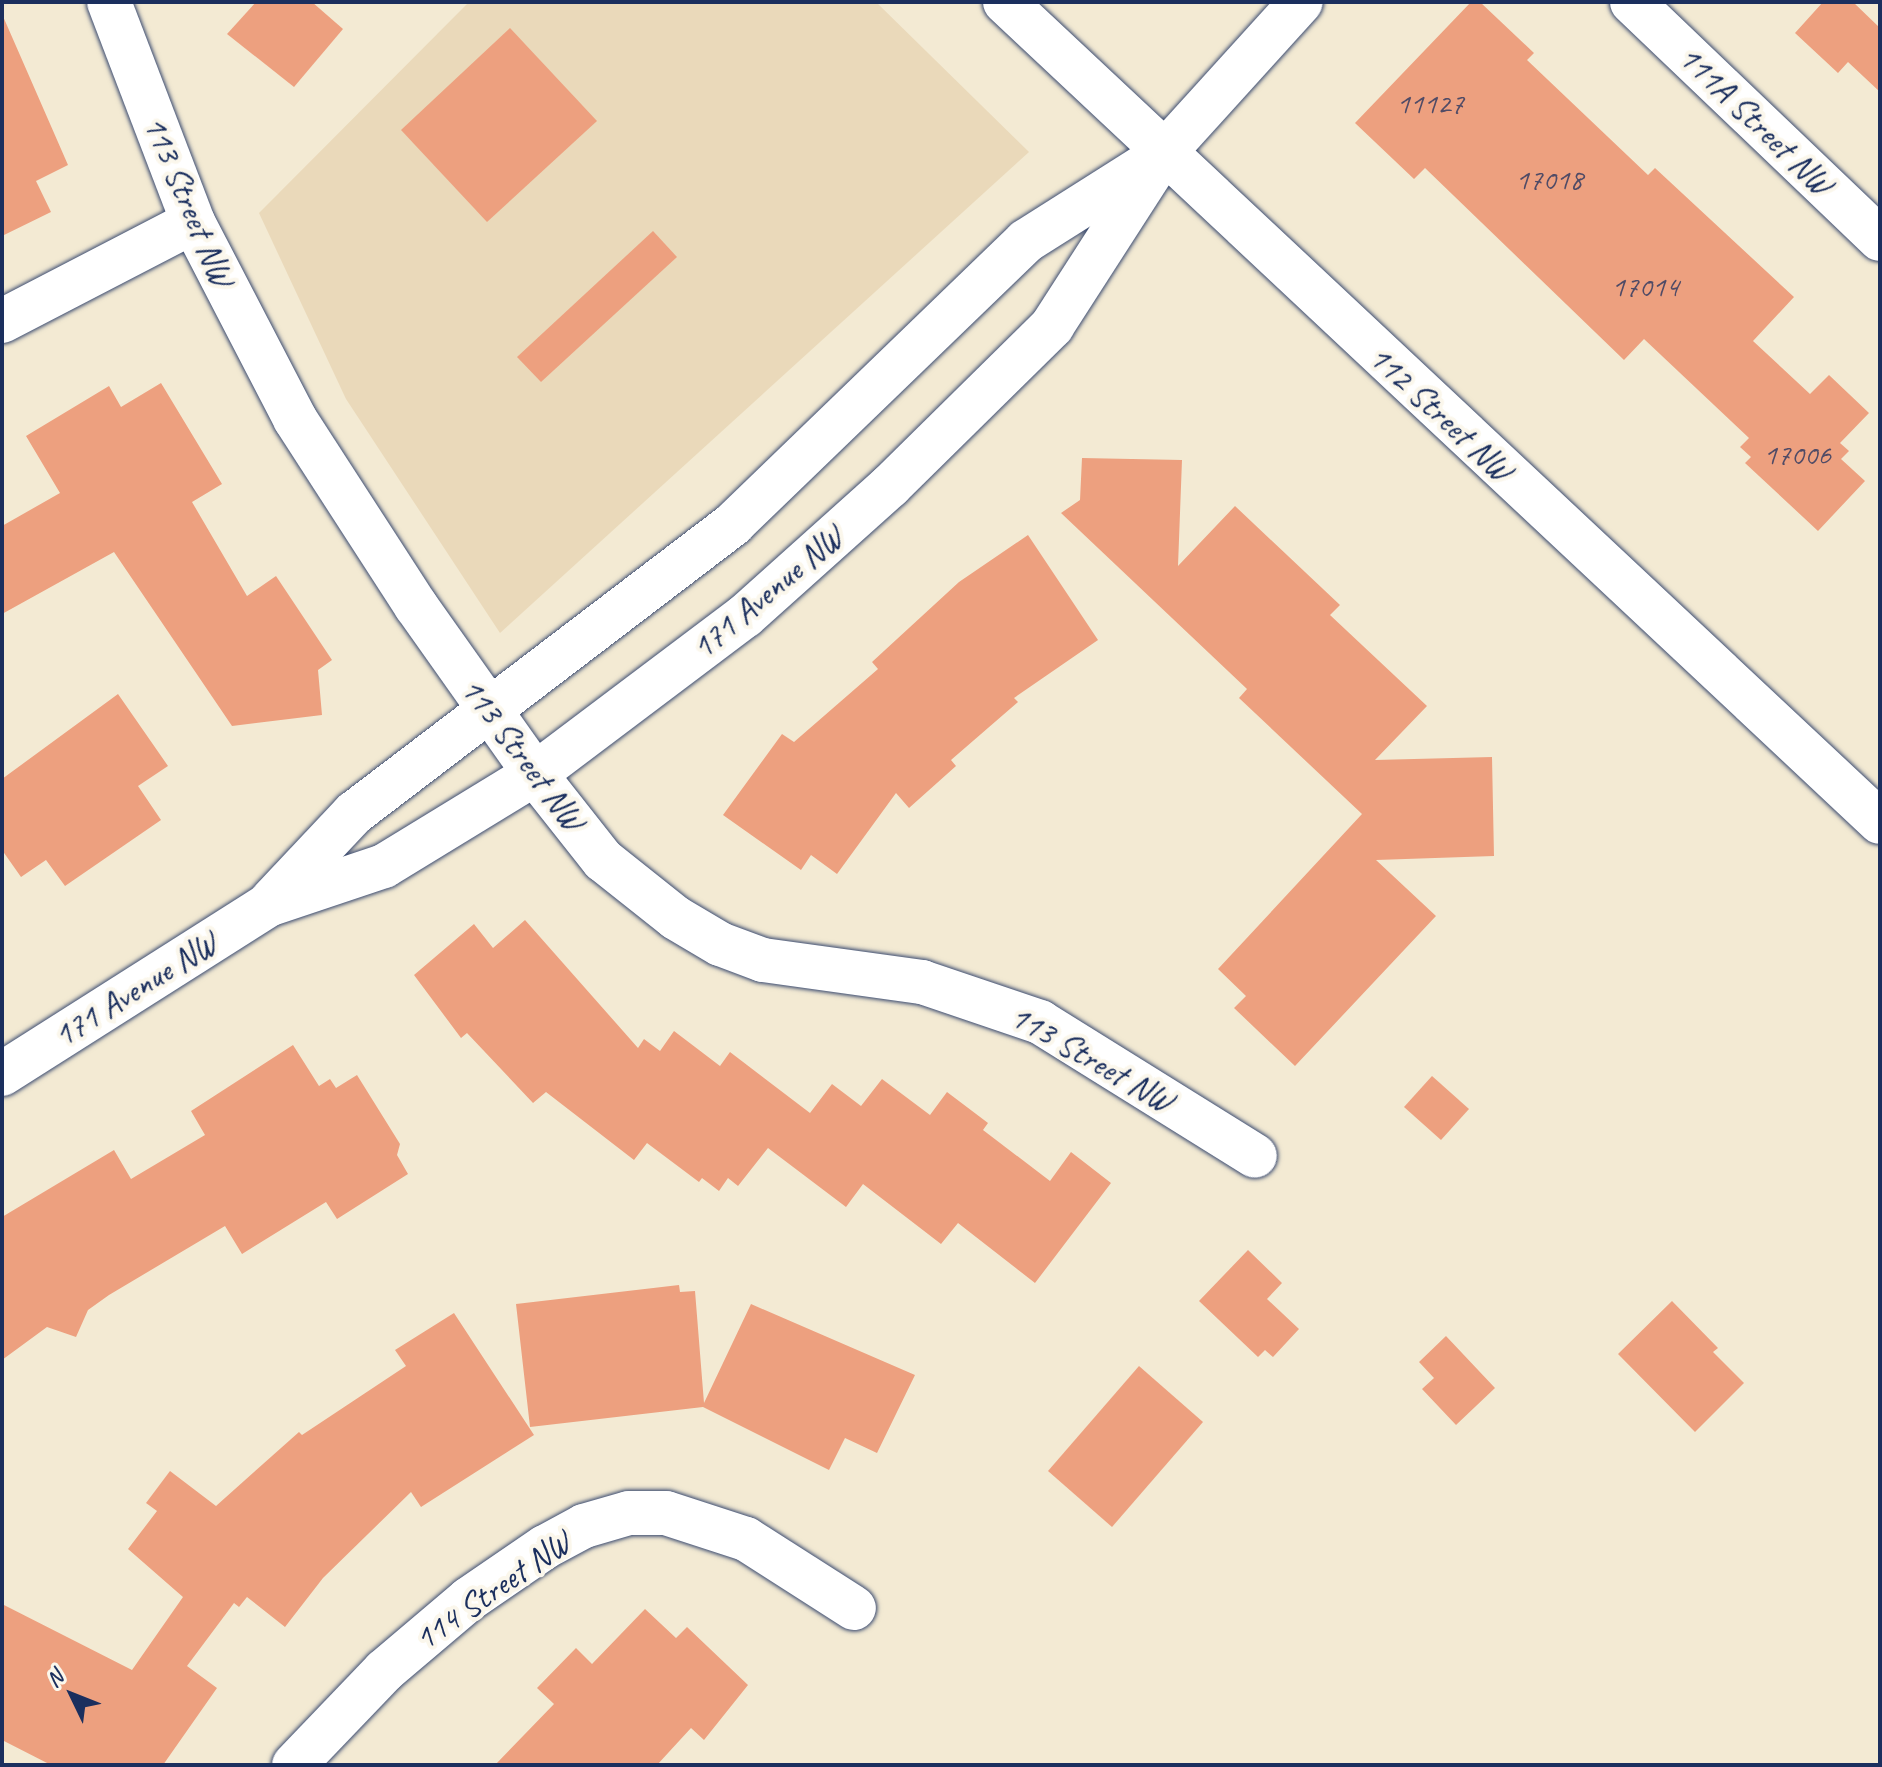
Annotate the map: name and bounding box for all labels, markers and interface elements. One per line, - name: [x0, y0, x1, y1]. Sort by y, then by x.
- street label: 111A Street NW: [1670, 36, 1842, 204]
- house number: 11127: [1396, 85, 1464, 121]
- street label: 113 Street NW: [135, 110, 243, 292]
- house number: 17018: [1515, 161, 1583, 197]
- house number: 17014: [1611, 268, 1679, 304]
- street label: 112 Street NW: [1361, 336, 1521, 490]
- house number: 17006: [1763, 436, 1831, 472]
- street label: 171 Avenue NW: [683, 517, 851, 667]
- street label: 113 Street NW: [452, 669, 594, 839]
- street label: 171 Avenue NW: [46, 923, 224, 1055]
- street label: 113 Street NW: [1003, 995, 1181, 1121]
- street label: 114 Street NW: [406, 1521, 578, 1659]
- north arrow: [32, 1655, 112, 1735]
- text: N: [40, 1664, 69, 1693]

